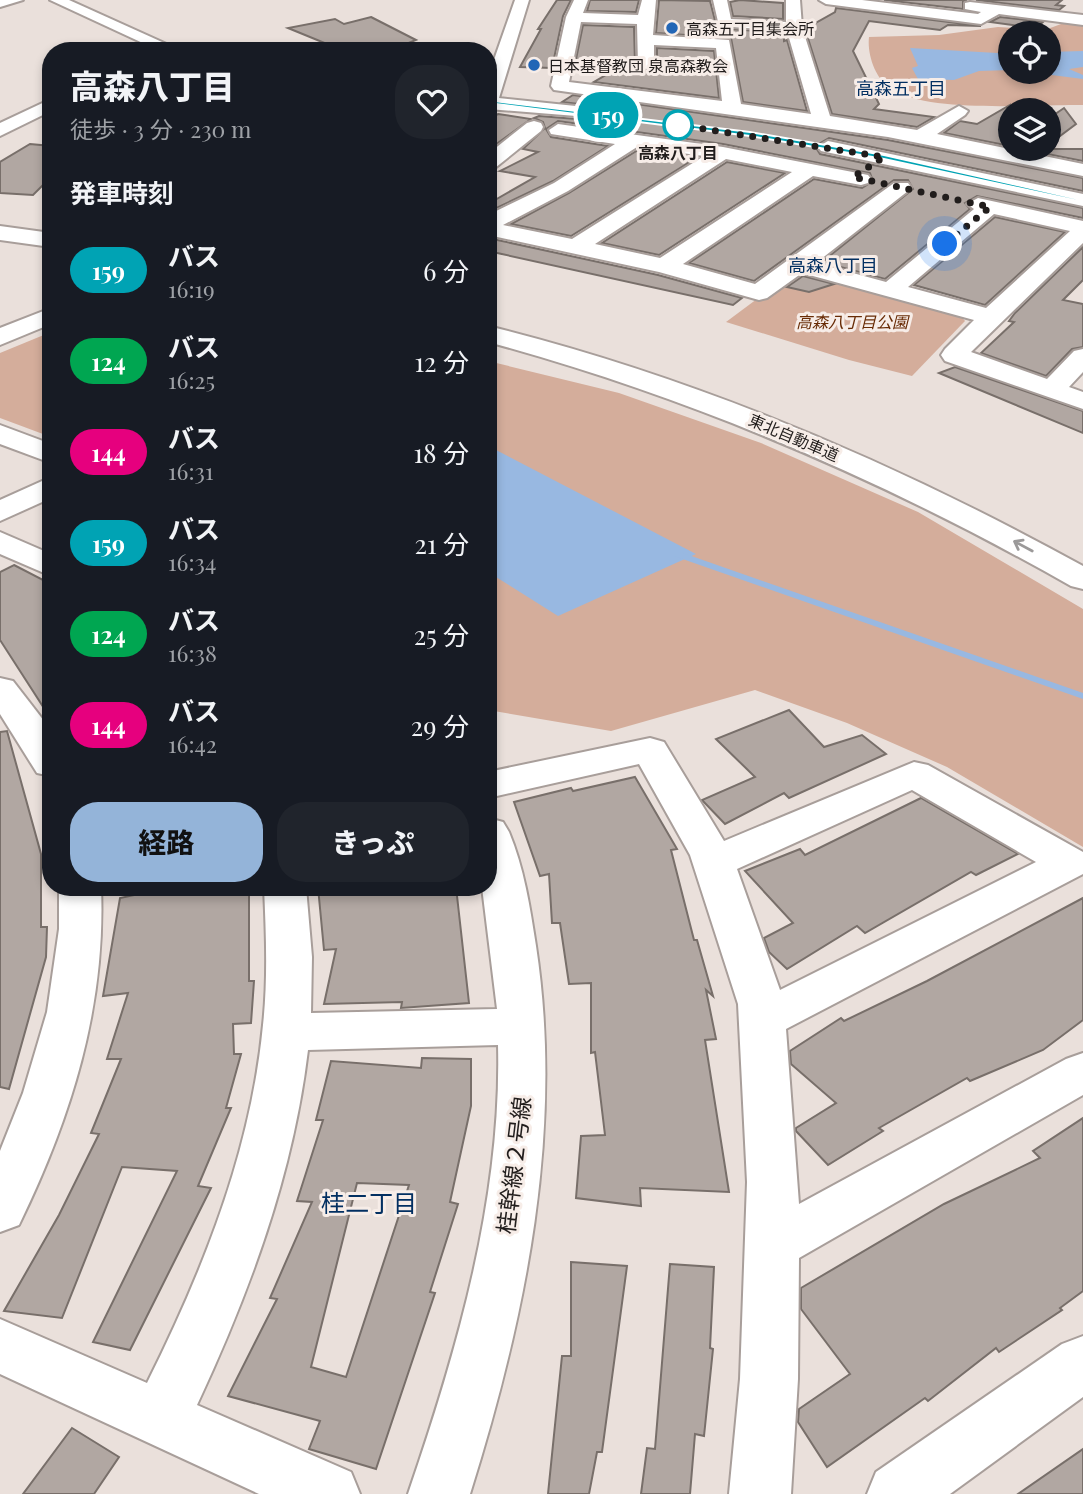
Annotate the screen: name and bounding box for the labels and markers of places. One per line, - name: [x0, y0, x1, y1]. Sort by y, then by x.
- place label: 高森五丁目集会所: [686, 18, 814, 39]
- marker: 高森五丁目集会所: [664, 20, 680, 36]
- place label: 日本基督教団 泉高森教会: [548, 55, 728, 76]
- marker: 日本基督教団 泉高森教会: [526, 57, 542, 73]
- marker: 高森八丁目: [663, 110, 693, 140]
- place label: 高森八丁目: [638, 142, 718, 163]

